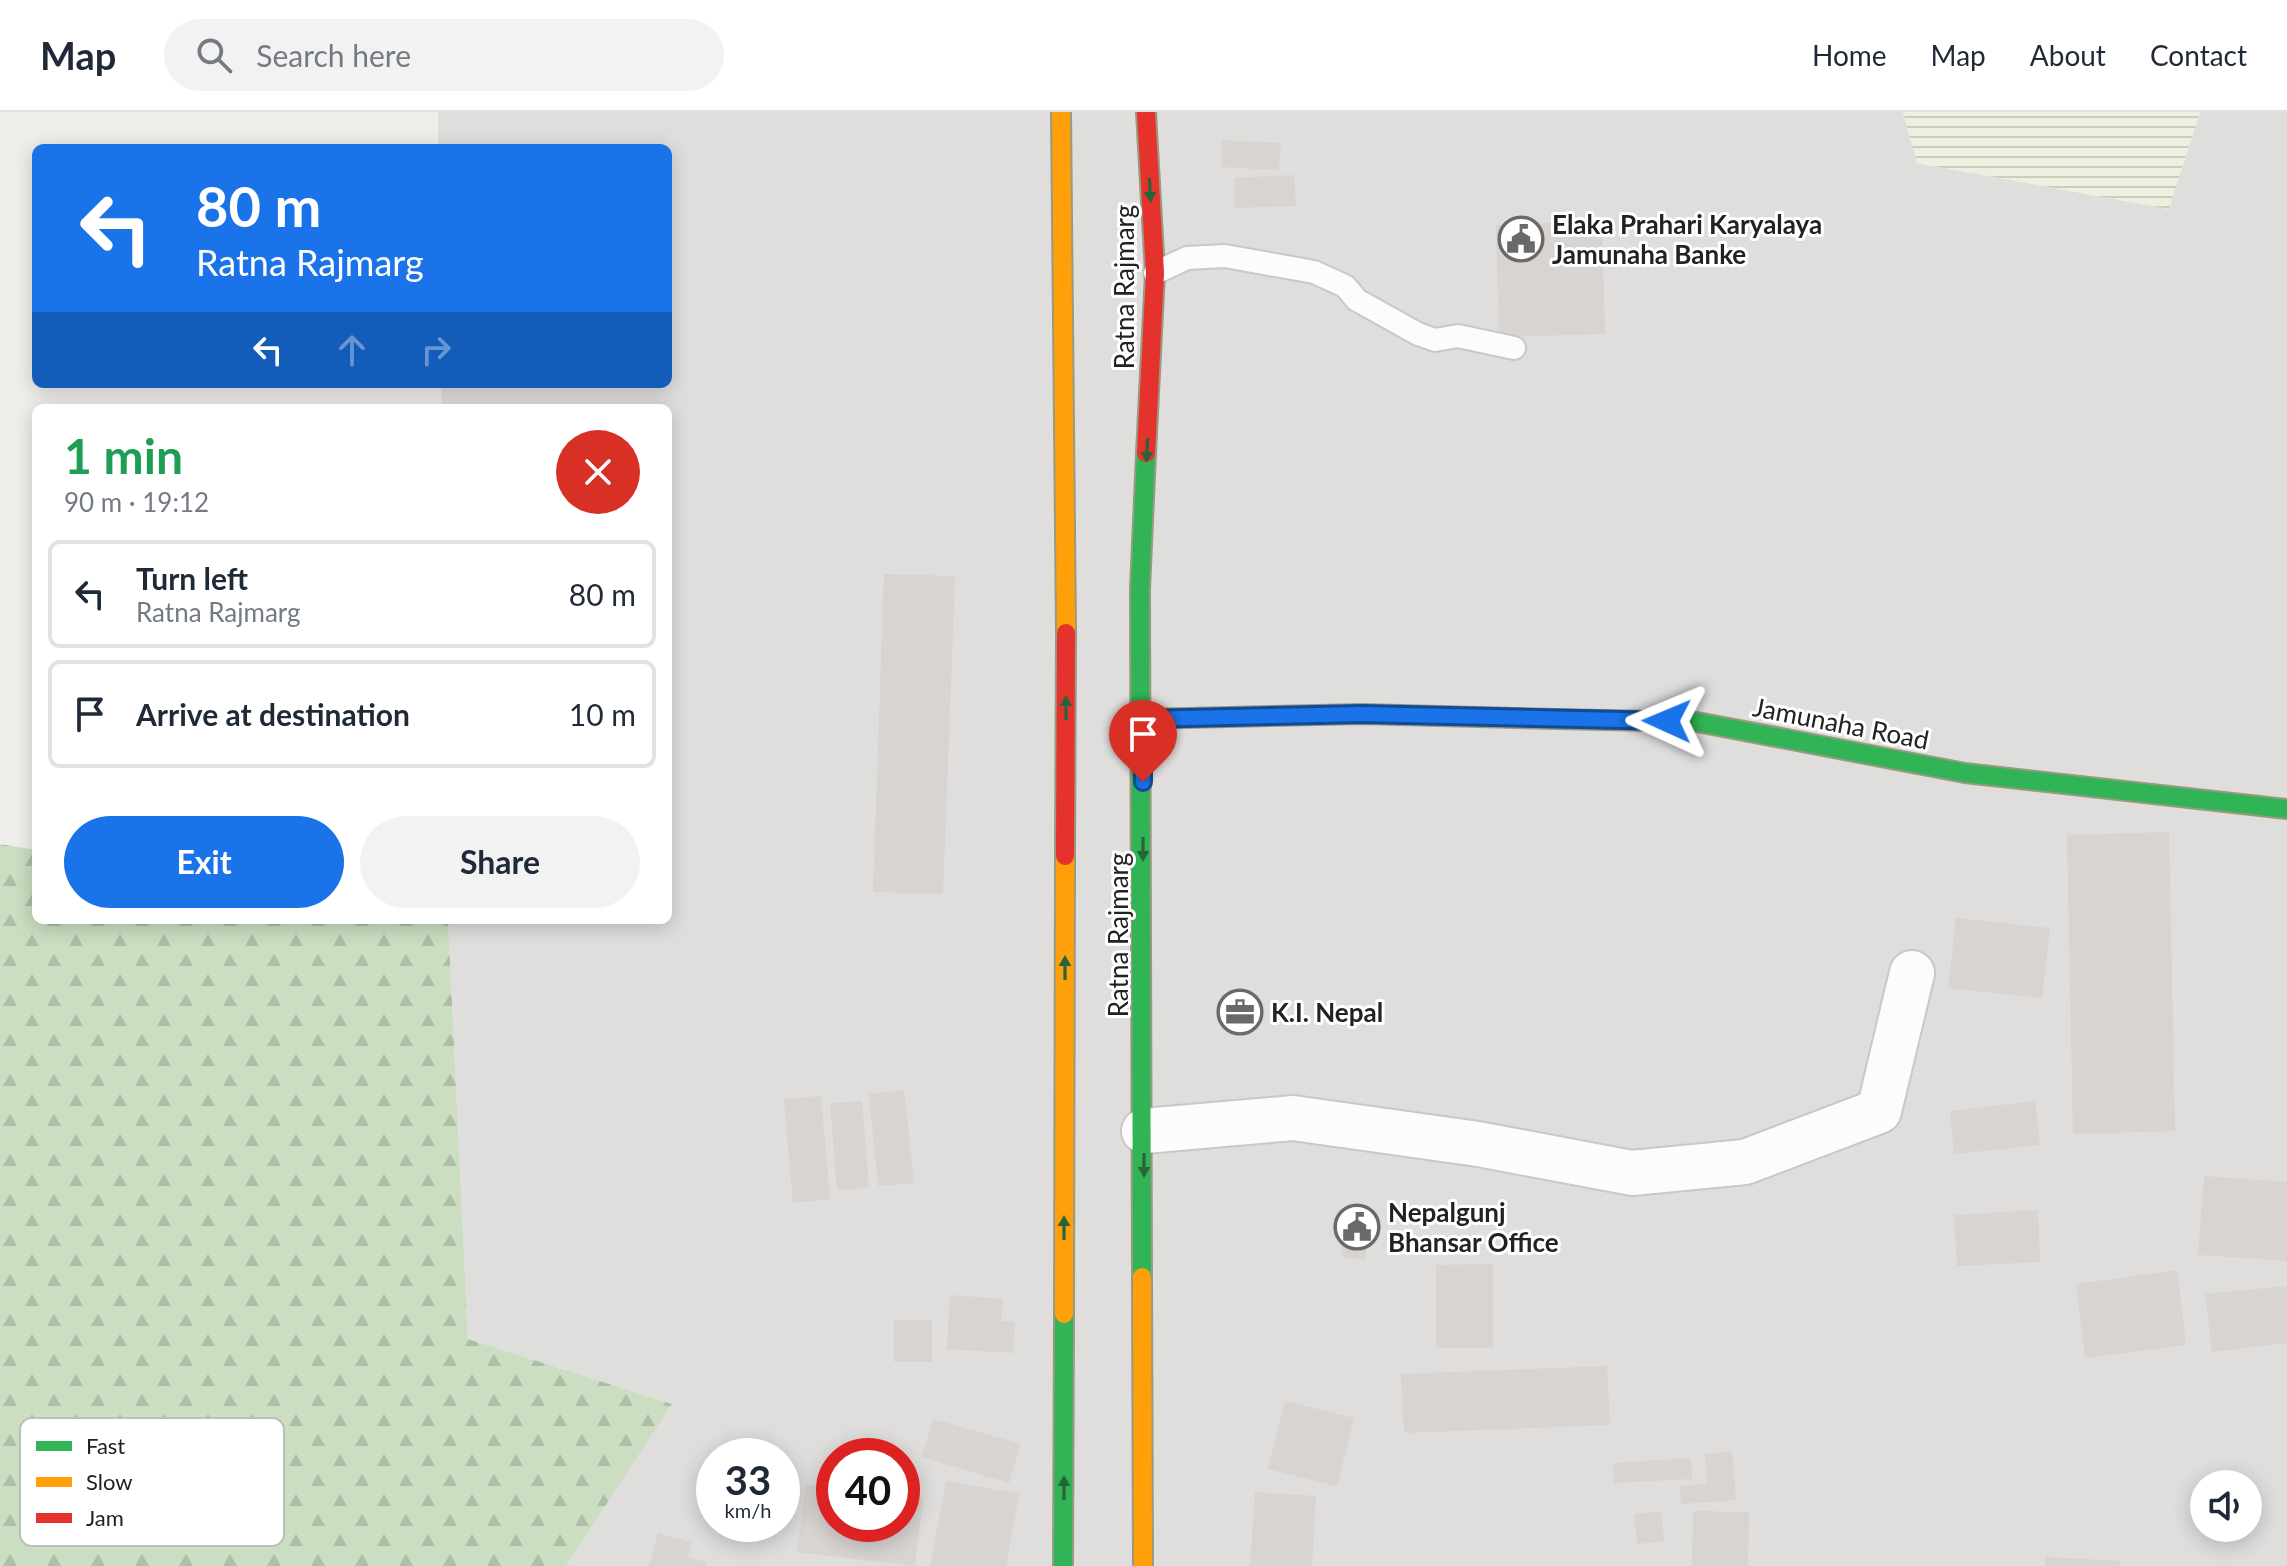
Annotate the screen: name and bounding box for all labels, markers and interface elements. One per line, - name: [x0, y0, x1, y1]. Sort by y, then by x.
- search box: [164, 19, 724, 91]
- text: Map: [40, 32, 116, 78]
- icon: search: [192, 33, 236, 77]
- text: Search here: [256, 37, 411, 73]
- text: Home: [1812, 38, 1887, 72]
- text: Map: [1931, 38, 1986, 72]
- text: About: [2030, 38, 2106, 72]
- text: Contact: [2150, 38, 2247, 72]
- text: 80 m: [196, 172, 321, 239]
- icon: left: [64, 176, 168, 280]
- one-way arrow: [1144, 178, 1157, 203]
- street label: Ratna Rajmarg: [1108, 205, 1140, 369]
- place label: Elaka Prahari Karyalaya Jamunaha Banke: [1552, 208, 1822, 270]
- public building icon: Elaka Prahari Karyalaya Jamunaha Banke: [1497, 215, 1545, 263]
- text: Ratna Rajmarg: [196, 240, 424, 284]
- icon: left: [246, 328, 290, 372]
- icon: ahead: [330, 328, 374, 372]
- icon: right: [414, 328, 458, 372]
- text: 1 min: [64, 427, 183, 484]
- button: close: [556, 430, 640, 514]
- one-way arrow: [1140, 438, 1153, 463]
- text: 90 m · 19:12: [64, 486, 209, 518]
- text: Turn left: [136, 560, 248, 596]
- icon: left: [68, 572, 112, 616]
- text: 80 m: [569, 576, 636, 612]
- text: Ratna Rajmarg: [136, 596, 301, 628]
- position arrow: [1625, 679, 1709, 763]
- street label: Jamunaha Road: [1750, 690, 1932, 756]
- icon: arrive: [68, 692, 112, 736]
- one-way arrow: [1060, 695, 1072, 720]
- text: Arrive at destination: [136, 696, 410, 732]
- text: 10 m: [569, 696, 636, 732]
- pin: [1109, 700, 1177, 782]
- icon: arrive: [1121, 712, 1165, 756]
- button: Exit: [64, 816, 344, 908]
- button: Share: [360, 816, 640, 908]
- one-way arrow: [1137, 837, 1149, 862]
- street label: Ratna Rajmarg: [1102, 853, 1134, 1017]
- one-way arrow: [1059, 955, 1071, 980]
- office icon: K.I. Nepal: [1216, 988, 1264, 1036]
- place label: K.I. Nepal: [1271, 996, 1383, 1028]
- one-way arrow: [1138, 1153, 1150, 1178]
- place label: Nepalgunj Bhansar Office: [1388, 1196, 1559, 1258]
- public building icon: Nepalgunj Bhansar Office: [1333, 1203, 1381, 1251]
- one-way arrow: [1058, 1215, 1070, 1240]
- legend: [20, 1418, 284, 1546]
- text: Fast: [86, 1432, 125, 1459]
- speed limit sign: 40: [816, 1438, 920, 1542]
- text: 33: [725, 1456, 771, 1504]
- text: Slow: [86, 1468, 133, 1495]
- map controls: [2190, 1470, 2262, 1542]
- button: sound: [2190, 1470, 2262, 1542]
- one-way arrow: [1058, 1475, 1070, 1500]
- text: km/h: [725, 1498, 771, 1522]
- text: Jam: [86, 1504, 124, 1531]

